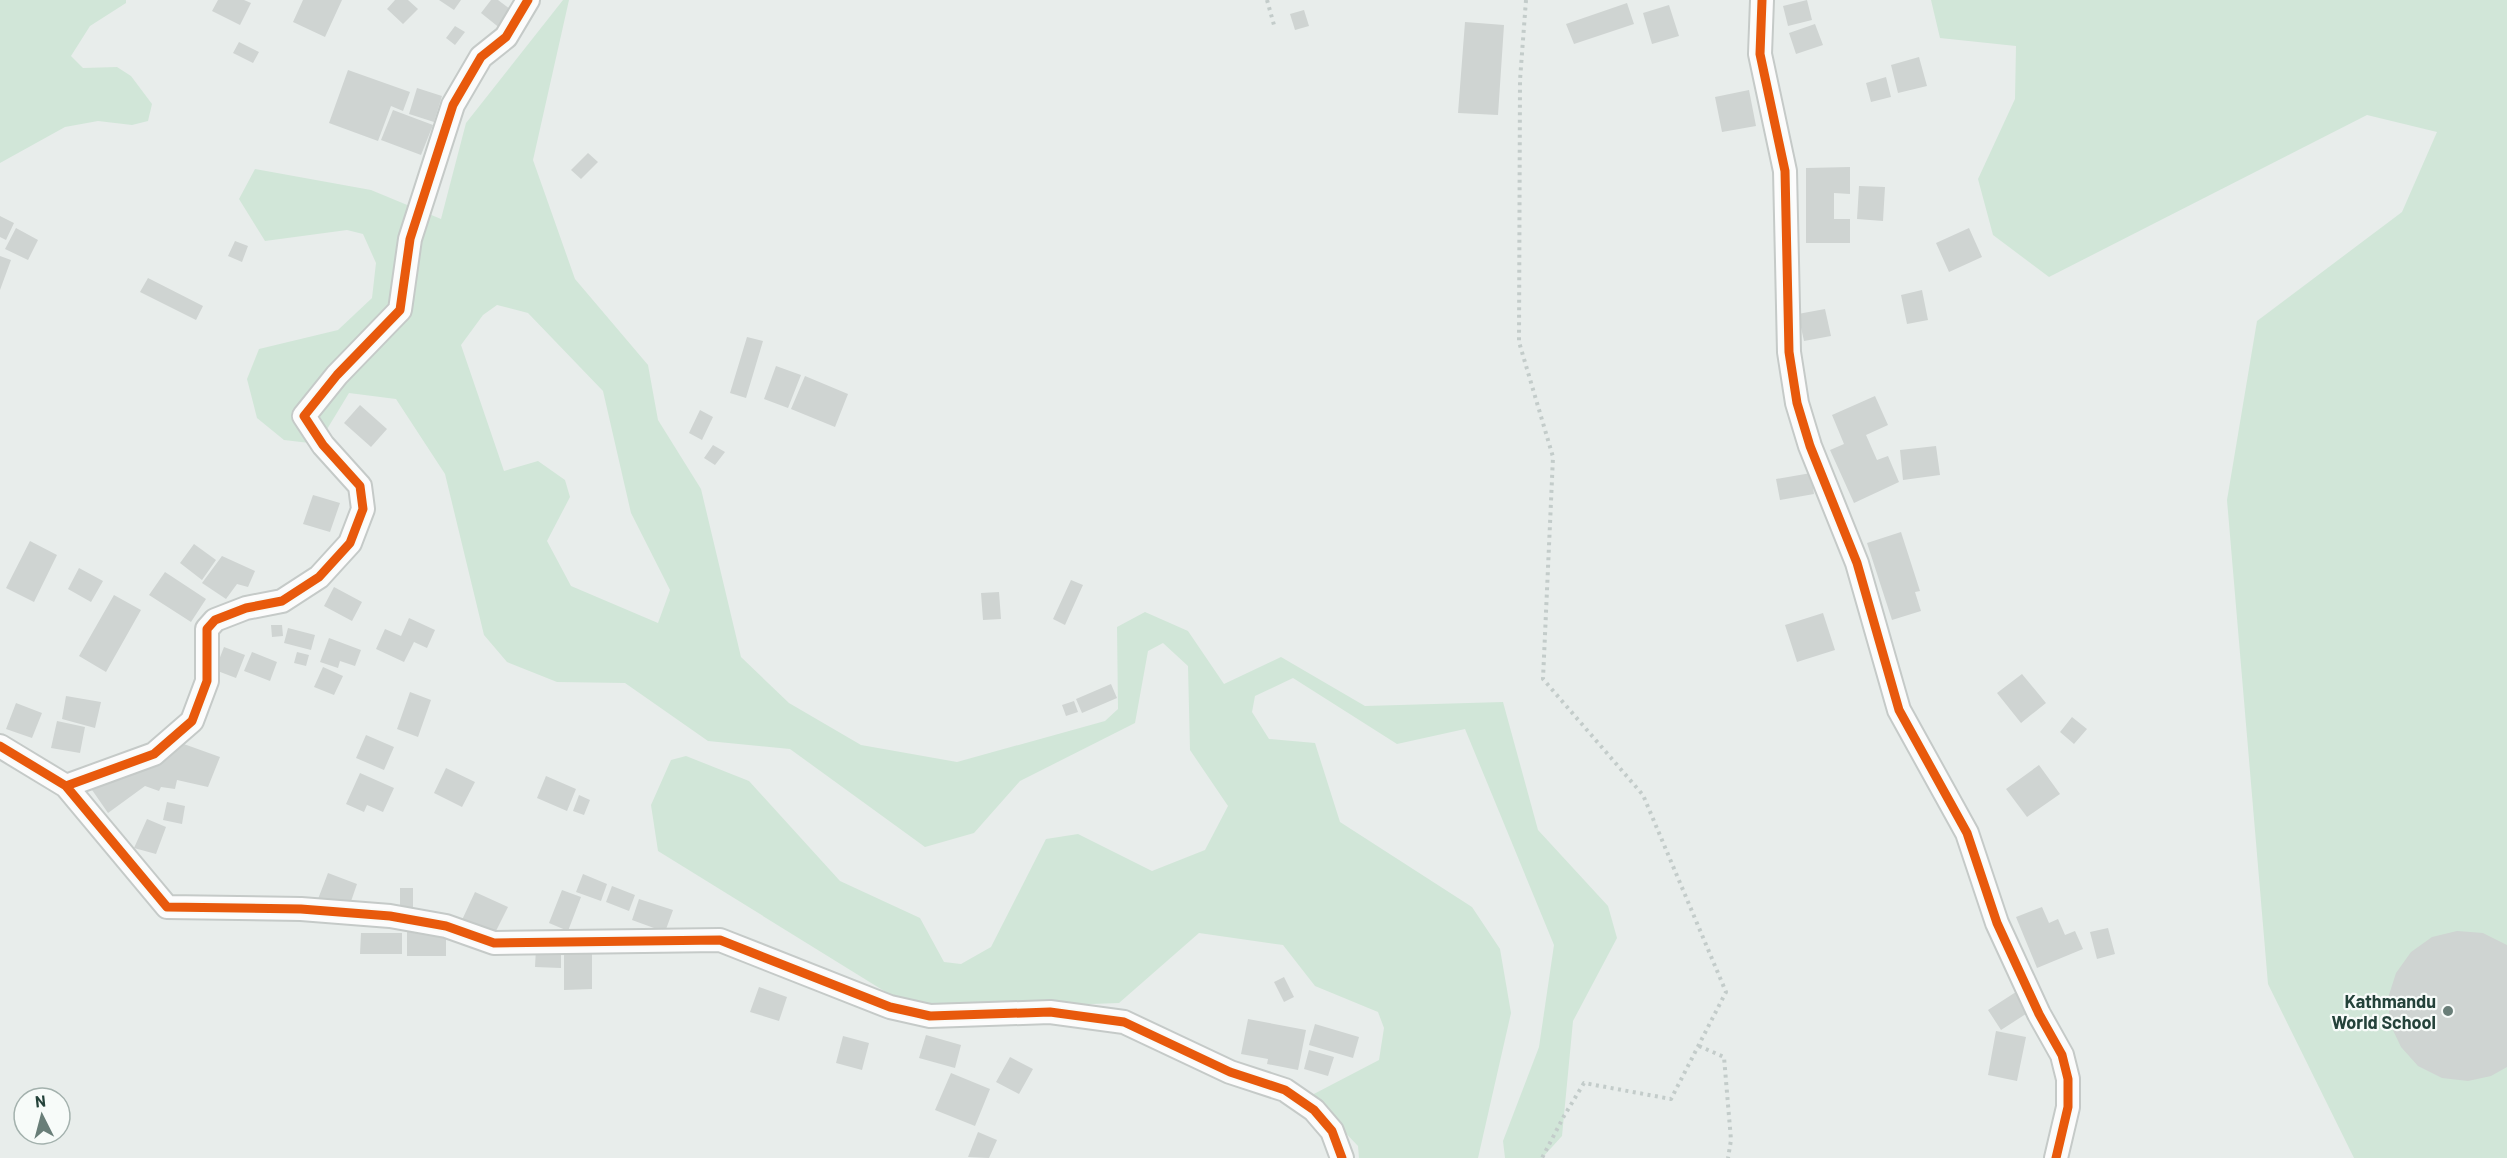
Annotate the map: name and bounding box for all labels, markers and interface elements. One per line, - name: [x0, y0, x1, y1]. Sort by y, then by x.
- place label: Kathmandu World School: [2332, 990, 2436, 1033]
- marker: Kathmandu World School: [2441, 1004, 2455, 1018]
- north arrow: [12, 1086, 72, 1146]
- text: N: [34, 1091, 47, 1111]

